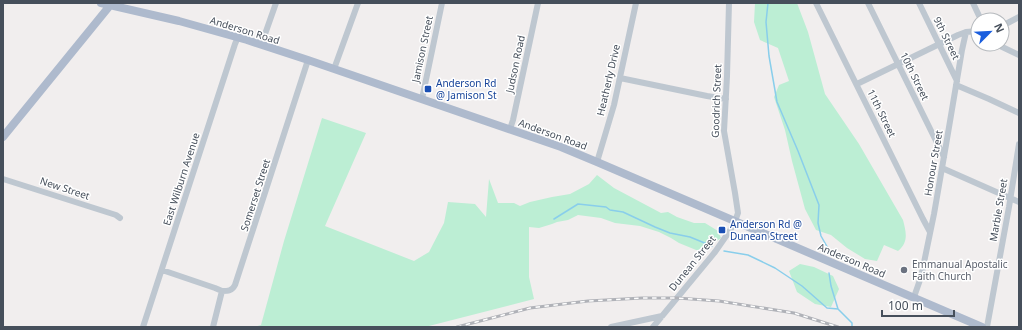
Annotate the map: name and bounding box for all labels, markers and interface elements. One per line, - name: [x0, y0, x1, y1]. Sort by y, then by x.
- north arrow: [970, 12, 1010, 52]
- street label: Anderson Road: [208, 13, 282, 47]
- street label: Jamison Street: [408, 14, 436, 85]
- street label: 9th Street: [931, 14, 964, 62]
- text: N: [991, 21, 1008, 35]
- street label: Judson Road: [502, 34, 528, 95]
- street label: Heatherly Drive: [593, 42, 623, 117]
- street label: 10th Street: [897, 50, 933, 103]
- street label: Goodrich Street: [708, 64, 724, 138]
- place label: Anderson Rd @ Jamison St: [436, 76, 497, 102]
- marker: Anderson Rd @ Jamison St: [423, 84, 433, 94]
- street label: 11th Street: [864, 87, 900, 140]
- street label: Anderson Road: [517, 115, 589, 153]
- street label: Honour Street: [920, 129, 946, 197]
- street label: East Wilburn Avenue: [159, 130, 203, 227]
- street label: Somerset Street: [237, 157, 273, 233]
- street label: New Street: [38, 173, 92, 203]
- street label: Marble Street: [986, 177, 1010, 243]
- place label: Anderson Rd @ Dunean Street: [730, 217, 802, 243]
- marker: Anderson Rd @ Dunean Street: [717, 225, 727, 235]
- street label: Dunean Street: [665, 232, 719, 294]
- street label: Anderson Road: [816, 239, 888, 281]
- place label: Emmanual Apostalic Faith Church: [912, 257, 1008, 283]
- marker: Emmanual Apostalic Faith Church: [899, 265, 909, 275]
- scale bar: [882, 292, 954, 318]
- text: 100 m: [888, 297, 923, 314]

